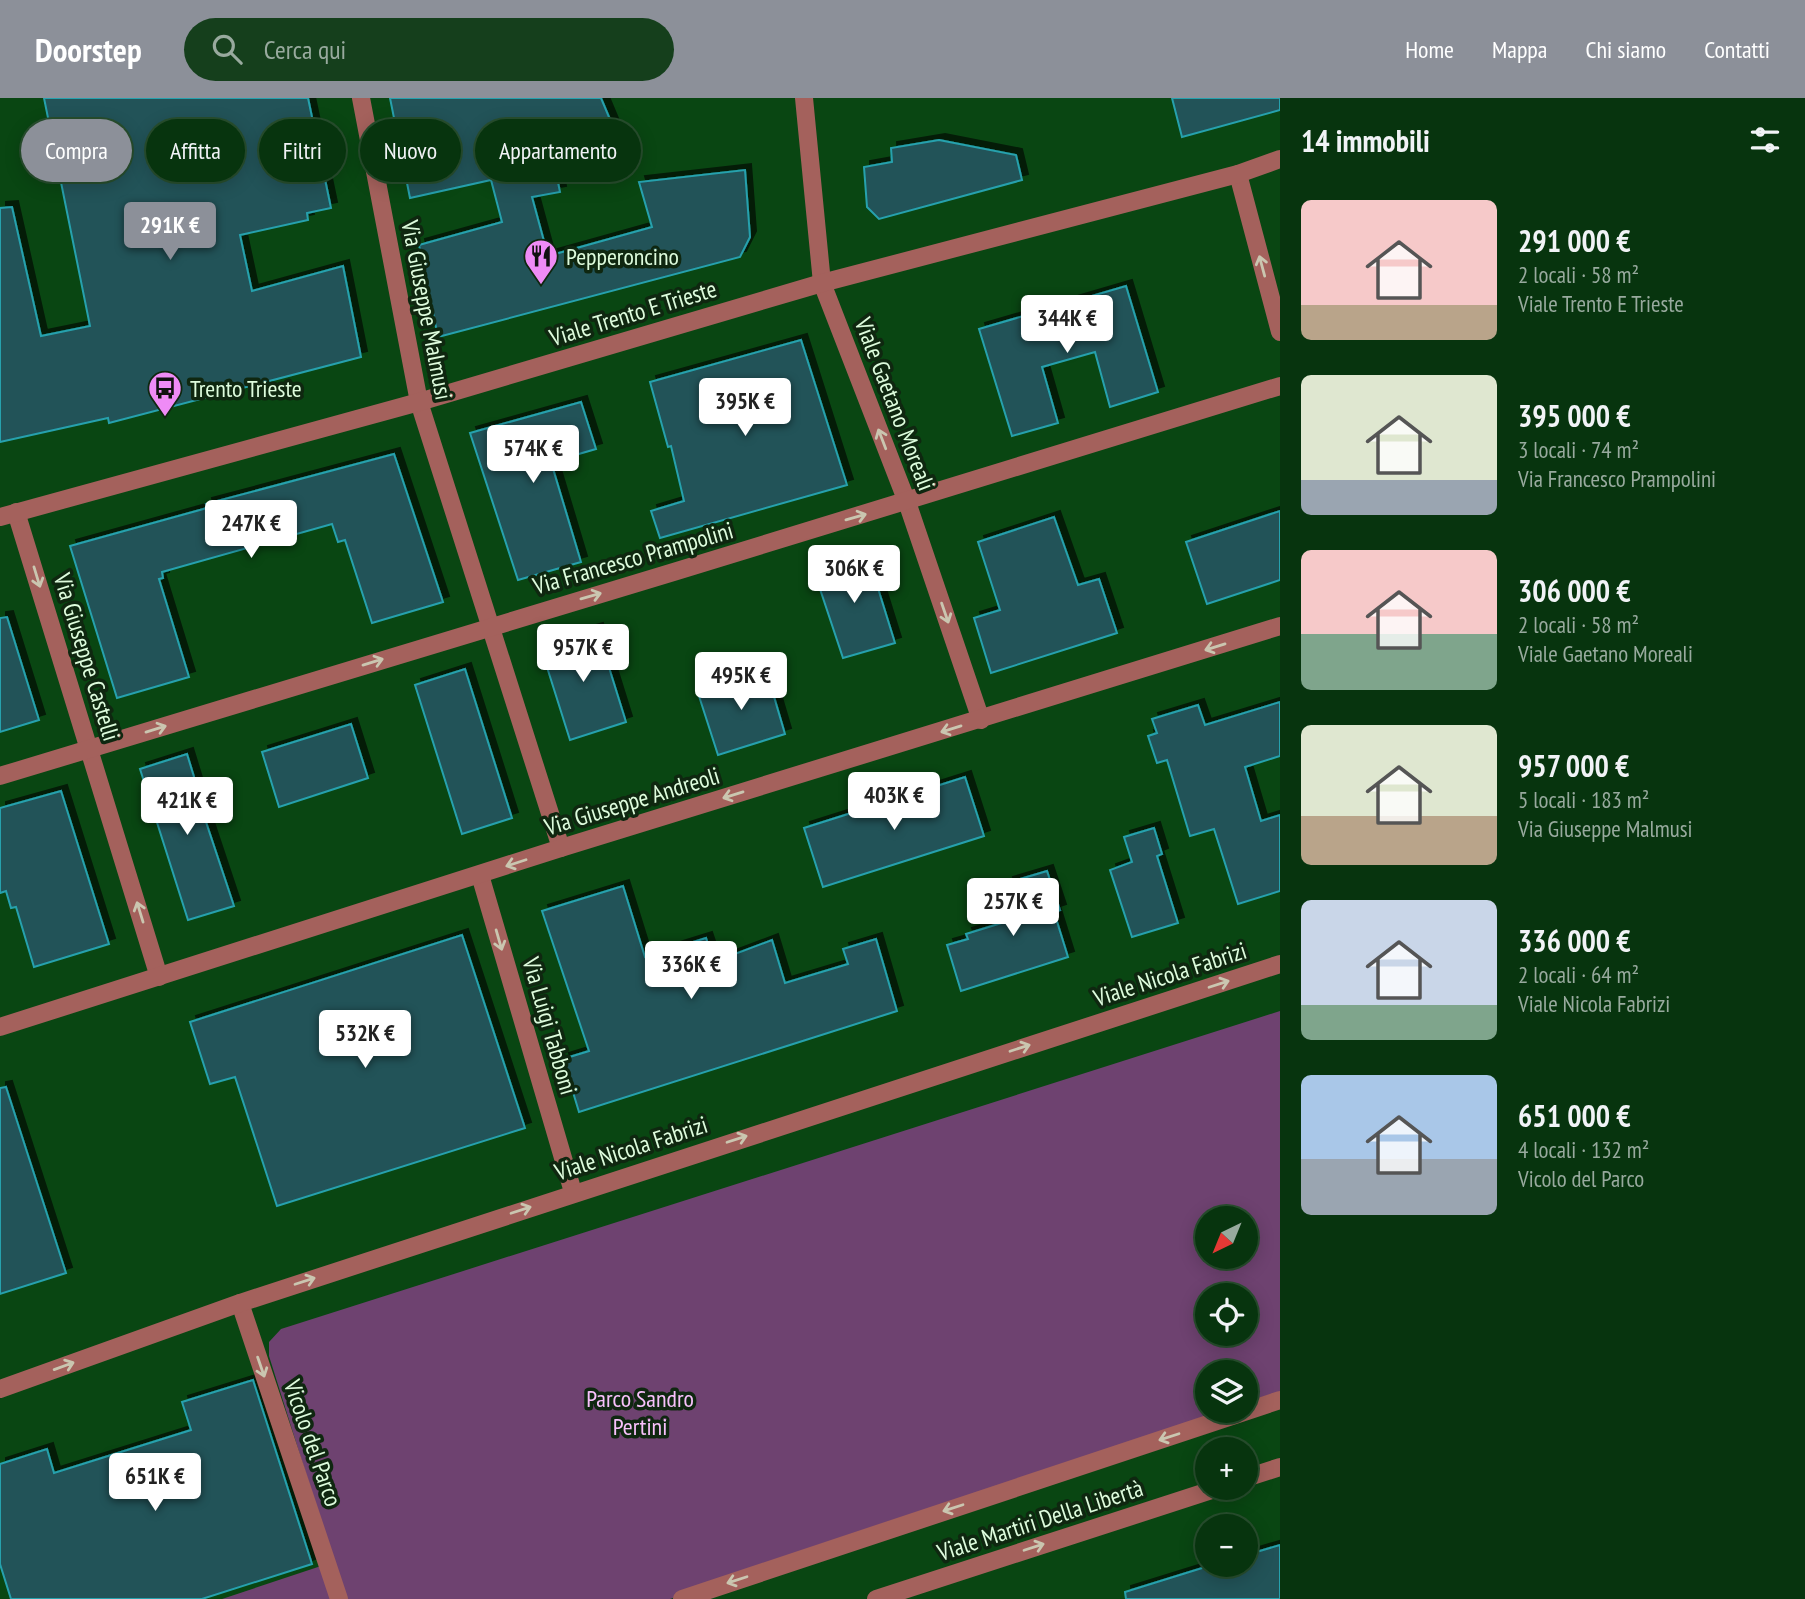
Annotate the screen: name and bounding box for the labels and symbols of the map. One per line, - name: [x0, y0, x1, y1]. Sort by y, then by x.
- pin: 291K €: [113, 202, 227, 262]
- street label: Via Giuseppe Malmusi: [394, 217, 460, 402]
- restaurant icon: Pepperoncino: [522, 237, 560, 286]
- place label: Pepperoncino: [566, 241, 679, 272]
- one-way arrow: [1255, 256, 1268, 278]
- street label: Viale Trento E Trieste: [545, 273, 720, 353]
- pin: 344K €: [1010, 296, 1124, 355]
- street label: Viale Gaetano Moreali: [847, 312, 942, 495]
- bus stop icon: Trento Trieste: [146, 369, 184, 418]
- place label: Trento Trieste: [190, 373, 302, 404]
- pin: 395K €: [688, 378, 802, 438]
- pin: 574K €: [476, 426, 590, 485]
- one-way arrow: [875, 428, 888, 450]
- pin: 247K €: [194, 500, 308, 560]
- one-way arrow: [845, 510, 867, 523]
- street label: Via Francesco Prampolini: [528, 515, 737, 602]
- pin: 306K €: [797, 546, 911, 605]
- one-way arrow: [31, 566, 44, 588]
- street label: Via Giuseppe Castelli: [47, 569, 127, 744]
- one-way arrow: [580, 588, 602, 601]
- one-way arrow: [940, 602, 952, 624]
- pin: 957K €: [526, 624, 640, 684]
- one-way arrow: [1204, 641, 1226, 654]
- pin: 495K €: [684, 652, 798, 712]
- one-way arrow: [362, 654, 384, 667]
- one-way arrow: [144, 721, 166, 734]
- one-way arrow: [940, 723, 962, 736]
- street label: Via Giuseppe Andreoli: [540, 760, 723, 843]
- pin: 403K €: [837, 772, 951, 832]
- pin: 421K €: [130, 778, 244, 837]
- one-way arrow: [723, 790, 745, 803]
- one-way arrow: [505, 857, 527, 870]
- pin: 257K €: [956, 878, 1070, 938]
- one-way arrow: [132, 901, 145, 923]
- one-way arrow: [493, 929, 506, 951]
- street label: Viale Nicola Fabrizi: [1089, 935, 1250, 1014]
- pin: 336K €: [634, 942, 748, 1001]
- street label: Via Luigi Tabboni: [515, 953, 584, 1098]
- one-way arrow: [1208, 976, 1230, 989]
- pin: 532K €: [308, 1010, 422, 1070]
- one-way arrow: [1009, 1041, 1031, 1054]
- street label: Viale Nicola Fabrizi: [550, 1109, 711, 1188]
- one-way arrow: [726, 1132, 748, 1145]
- one-way arrow: [509, 1203, 531, 1215]
- north arrow: [1195, 1206, 1258, 1269]
- one-way arrow: [293, 1274, 315, 1286]
- one-way arrow: [256, 1356, 269, 1378]
- one-way arrow: [53, 1359, 75, 1371]
- street label: Vicolo del Parco: [277, 1375, 349, 1510]
- park label: Parco Sandro Pertini: [586, 1383, 694, 1442]
- one-way arrow: [1158, 1432, 1180, 1444]
- pin: 651K €: [98, 1454, 212, 1513]
- street label: Viale Martiri Della Libertà: [932, 1472, 1147, 1568]
- one-way arrow: [942, 1503, 964, 1516]
- one-way arrow: [1023, 1540, 1045, 1553]
- one-way arrow: [726, 1574, 748, 1587]

